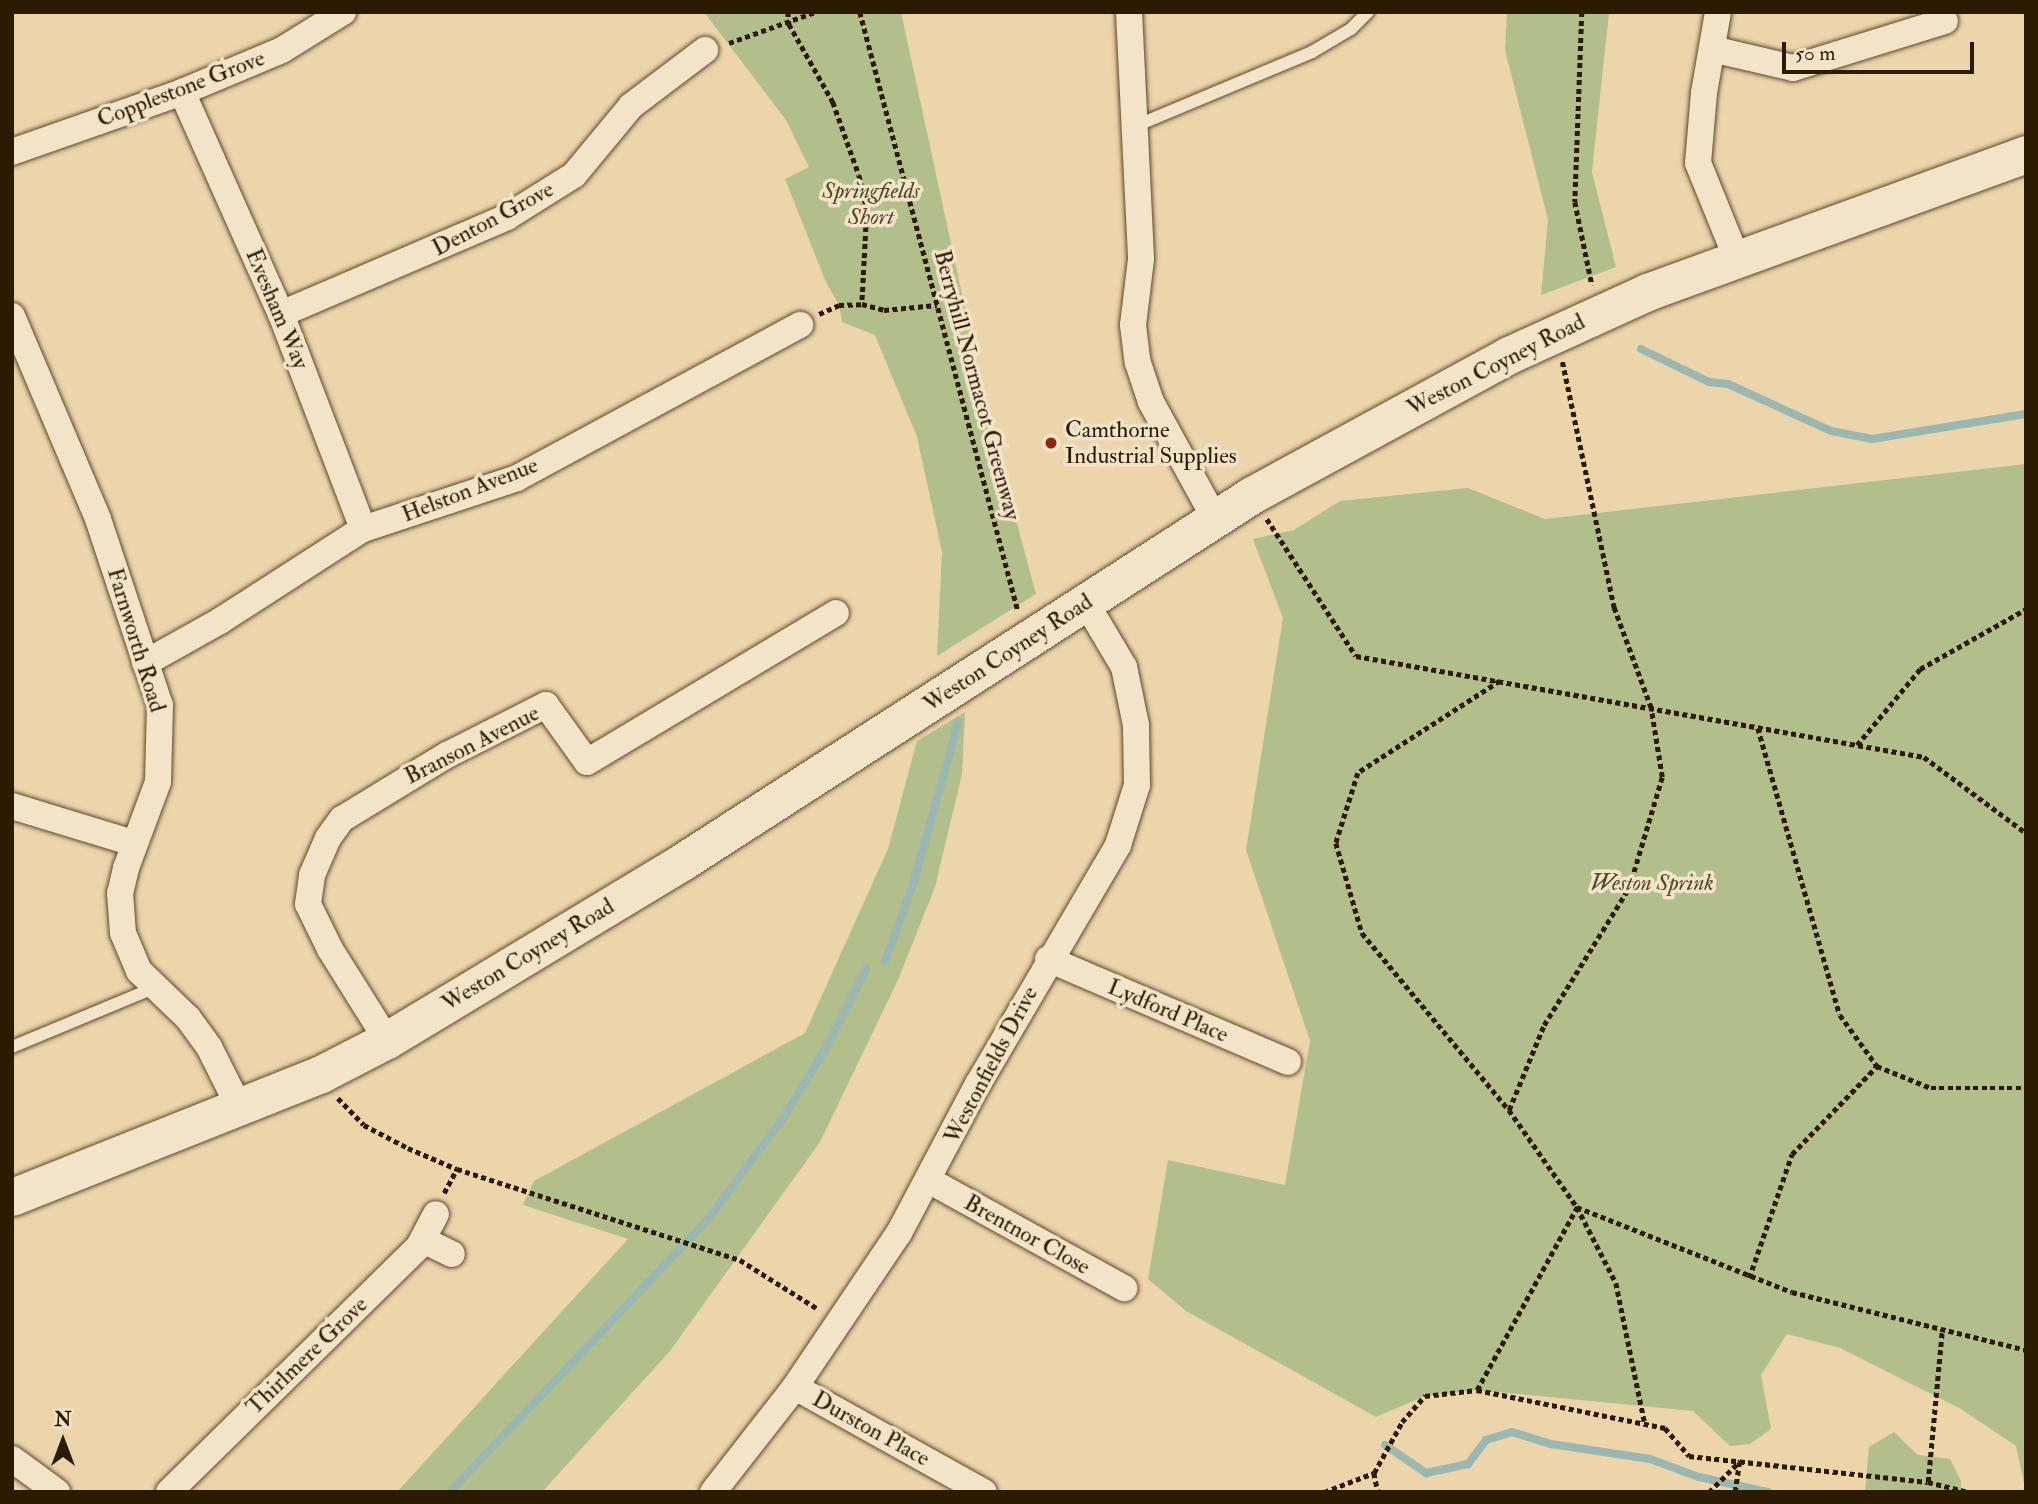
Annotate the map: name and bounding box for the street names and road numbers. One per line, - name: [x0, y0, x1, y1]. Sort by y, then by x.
- street label: Copplestone Grove: [93, 44, 269, 134]
- street label: Denton Grove: [428, 176, 558, 262]
- street label: Evesham Way: [239, 245, 315, 373]
- street label: Berryhill Normacot Greenway: [928, 247, 1026, 523]
- street label: Weston Coyney Road: [1402, 308, 1590, 422]
- street label: Helston Avenue: [398, 451, 542, 529]
- street label: Farnworth Road: [101, 564, 171, 716]
- street label: Weston Coyney Road: [918, 588, 1098, 718]
- street label: Branson Avenue: [400, 699, 544, 791]
- street label: Weston Coyney Road: [437, 893, 619, 1017]
- street label: Lydford Place: [1103, 973, 1233, 1049]
- street label: Westonfields Drive: [938, 982, 1044, 1148]
- street label: Brentnor Close: [959, 1189, 1095, 1281]
- street label: Thirlmere Grove: [241, 1291, 373, 1421]
- street label: Durston Place: [807, 1385, 935, 1473]

